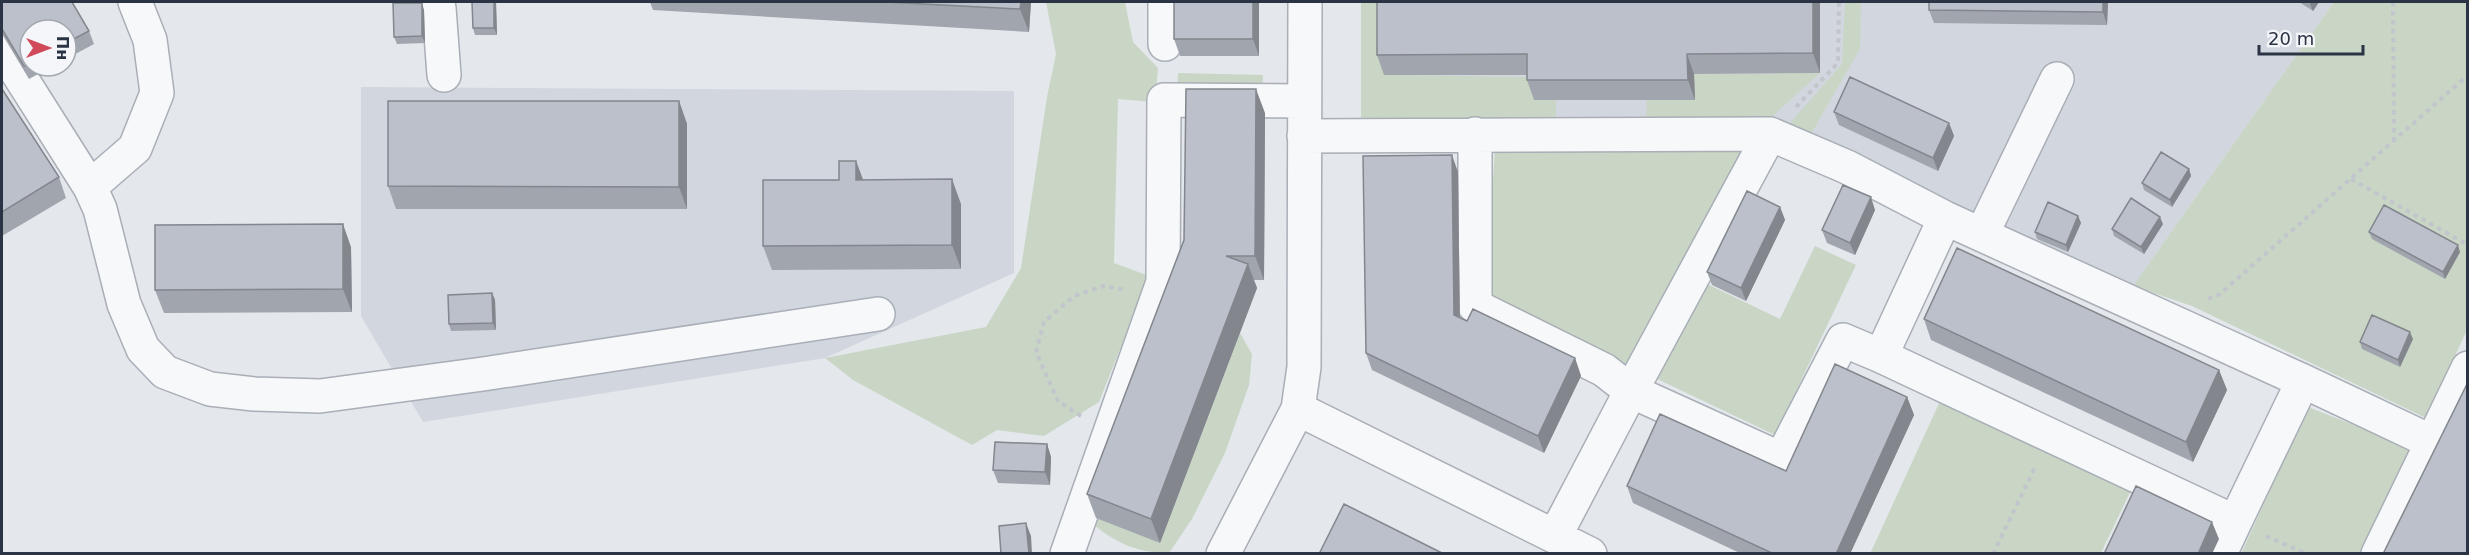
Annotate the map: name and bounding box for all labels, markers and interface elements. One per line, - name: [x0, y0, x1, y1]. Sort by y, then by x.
- north arrow: [18, 18, 78, 78]
- scale bar: [2259, 18, 2362, 56]
- text: 20 m: [2268, 28, 2314, 49]
- text: Пн: [53, 36, 72, 60]

